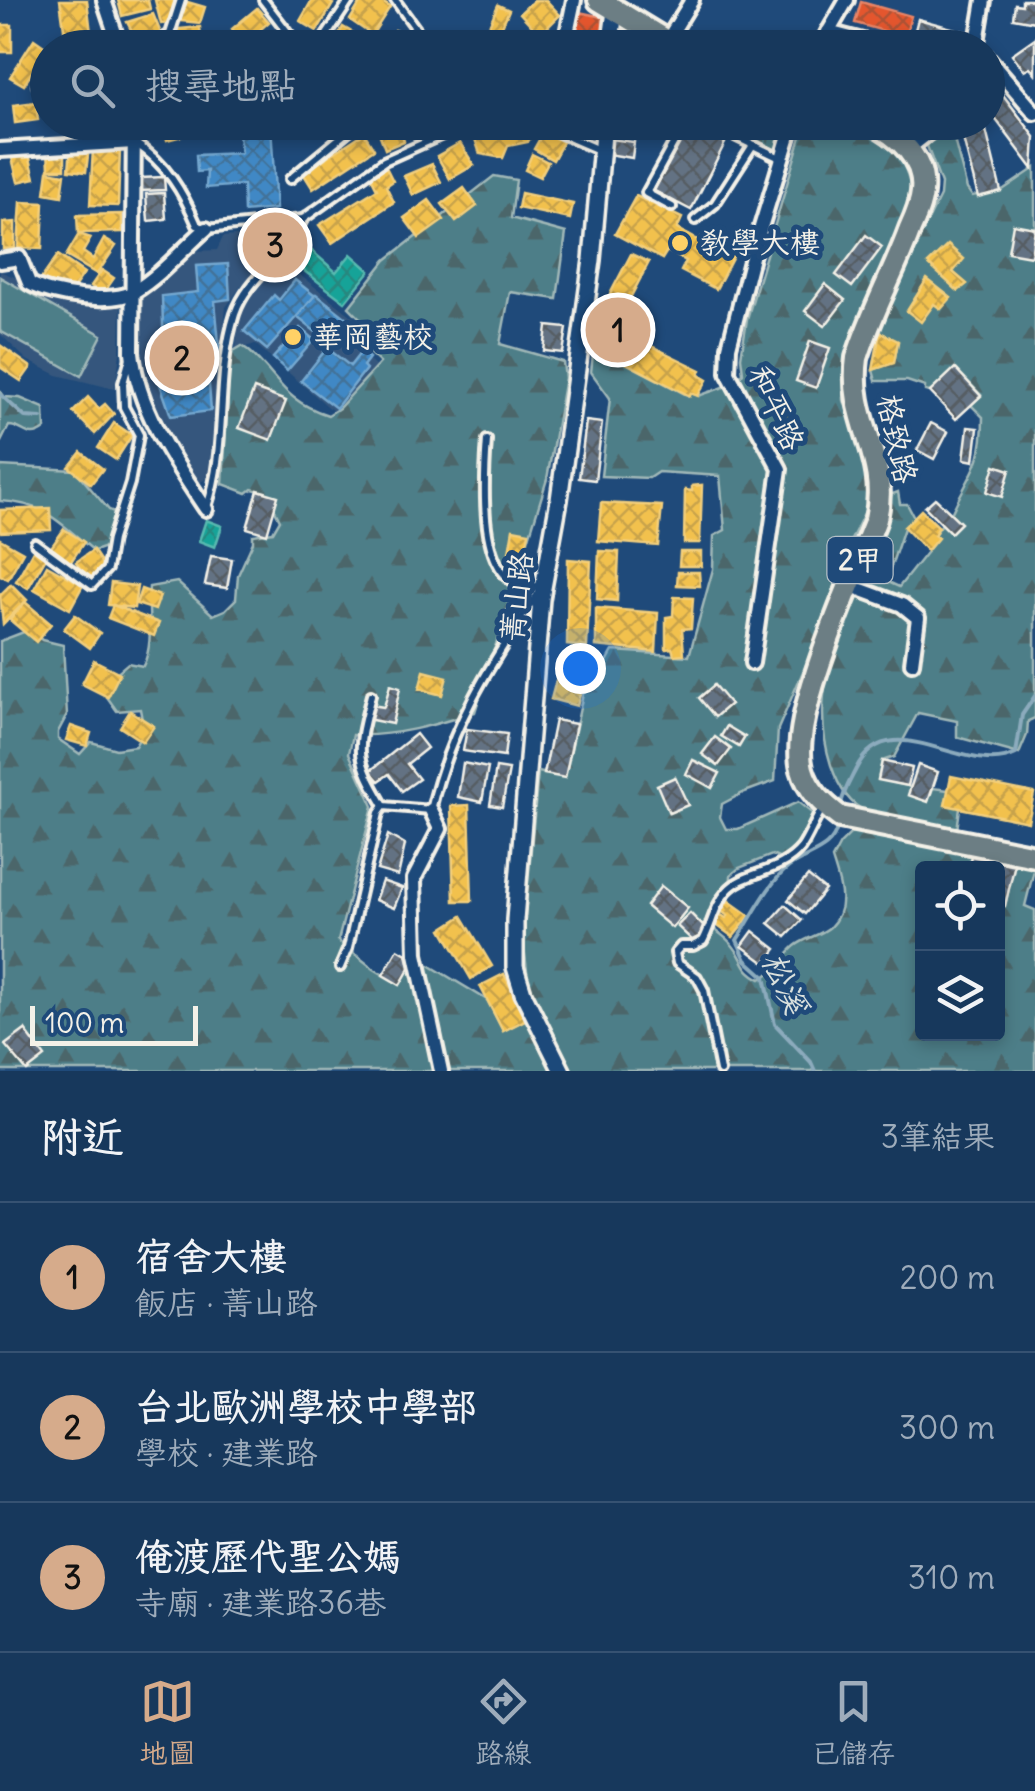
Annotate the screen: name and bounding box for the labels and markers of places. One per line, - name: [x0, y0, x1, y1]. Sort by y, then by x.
- pin: 3: [242, 208, 308, 282]
- place label: 教學大樓: [700, 223, 820, 261]
- marker: 教學大樓: [669, 232, 691, 254]
- pin: 1: [586, 292, 650, 368]
- place label: 華岡藝校: [313, 317, 433, 355]
- pin: 2: [150, 320, 214, 396]
- marker: 華岡藝校: [282, 326, 304, 348]

